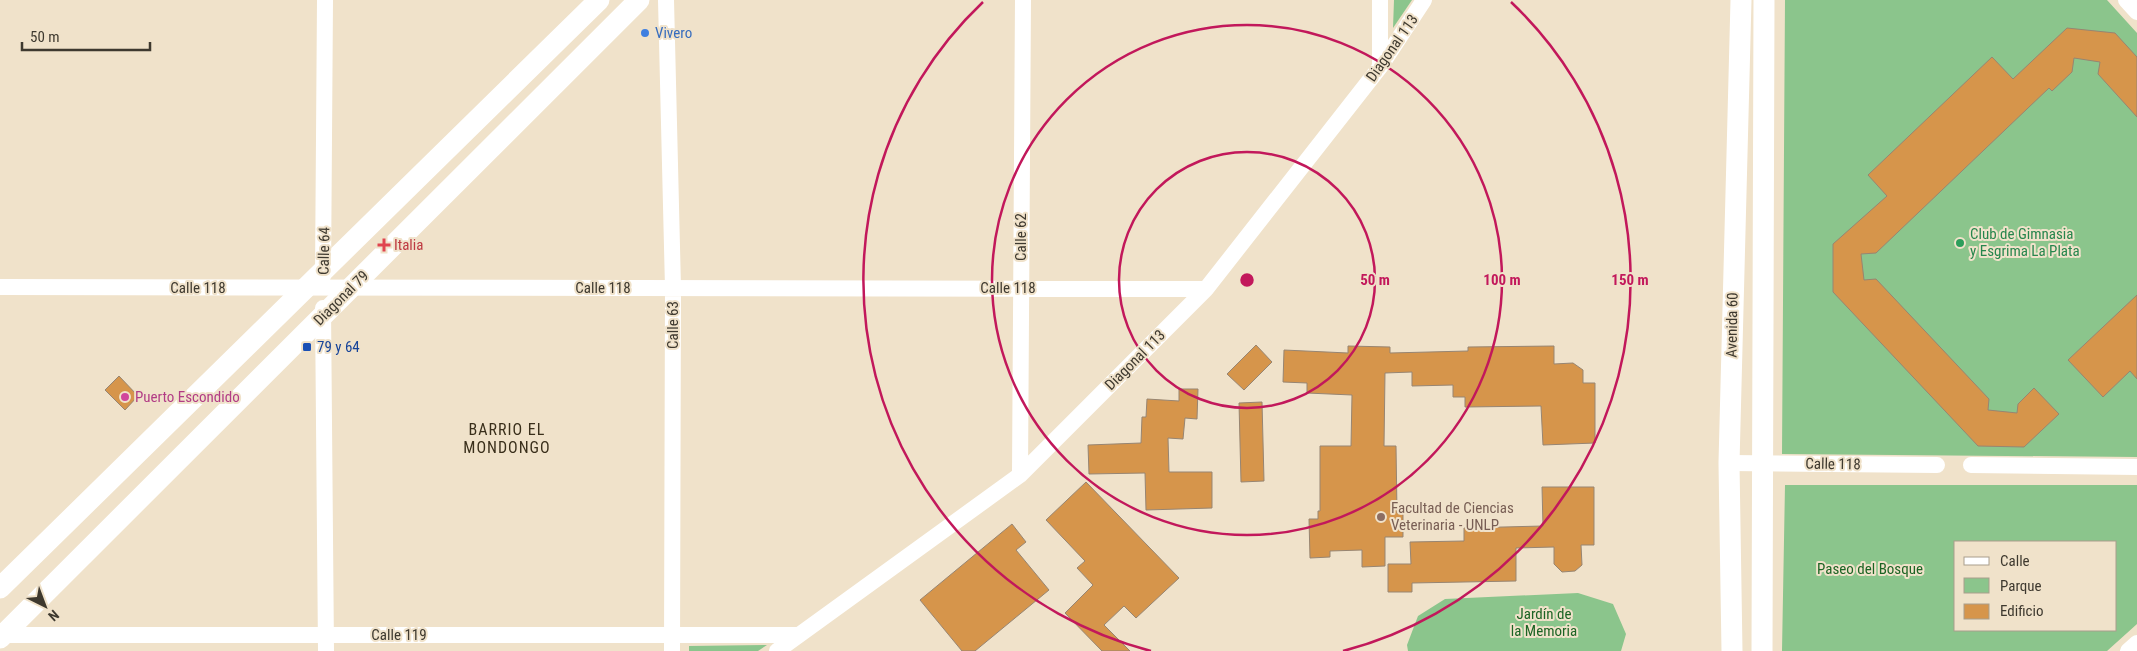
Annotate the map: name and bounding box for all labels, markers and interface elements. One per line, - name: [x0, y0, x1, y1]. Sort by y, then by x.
- street label: Diagonal 113: [1362, 11, 1422, 85]
- scale bar: [22, 20, 150, 52]
- place label: Vivero: [655, 24, 692, 42]
- marker: Vivero: [639, 27, 651, 39]
- text: 50 m: [30, 28, 60, 46]
- street label: Calle 62: [1012, 213, 1030, 261]
- place label: Club de Gimnasia y Esgrima La Plata: [1970, 225, 2080, 260]
- street label: Calle 64: [315, 227, 333, 275]
- place label: Italia: [394, 236, 423, 254]
- marker: Club de Gimnasia y Esgrima La Plata: [1954, 237, 1966, 249]
- marker: Italia: [378, 239, 390, 251]
- street label: Diagonal 79: [310, 267, 372, 329]
- centre of rings: [1238, 271, 1256, 289]
- text: 50 m: [1360, 271, 1390, 289]
- text: 100 m: [1483, 271, 1521, 289]
- text: 150 m: [1611, 271, 1649, 289]
- street label: Calle 118: [170, 279, 226, 297]
- street label: Calle 118: [575, 279, 631, 297]
- street label: Calle 118: [980, 279, 1036, 297]
- street label: Avenida 60: [1722, 292, 1742, 358]
- street label: Calle 63: [664, 301, 682, 349]
- street label: Diagonal 113: [1101, 326, 1169, 394]
- place label: 79 y 64: [317, 338, 360, 356]
- marker: 79 y 64: [301, 341, 313, 353]
- place label: Puerto Escondido: [135, 388, 240, 406]
- marker: Puerto Escondido: [119, 391, 131, 403]
- district label: BARRIO EL MONDONGO: [463, 420, 551, 457]
- street label: Calle 118: [1805, 455, 1861, 473]
- place label: Facultad de Ciencias Veterinaria - UNLP: [1391, 499, 1514, 534]
- marker: Facultad de Ciencias Veterinaria - UNLP: [1375, 511, 1387, 523]
- legend: [1954, 541, 2117, 631]
- text: Calle: [2000, 552, 2030, 570]
- park label: Paseo del Bosque: [1817, 560, 1923, 578]
- text: Parque: [2000, 577, 2042, 595]
- north arrow: [20, 581, 70, 631]
- text: Edificio: [2000, 602, 2043, 620]
- park label: Jardín de la Memoria: [1511, 605, 1577, 640]
- text: N: [45, 607, 62, 624]
- street label: Calle 119: [371, 626, 427, 644]

